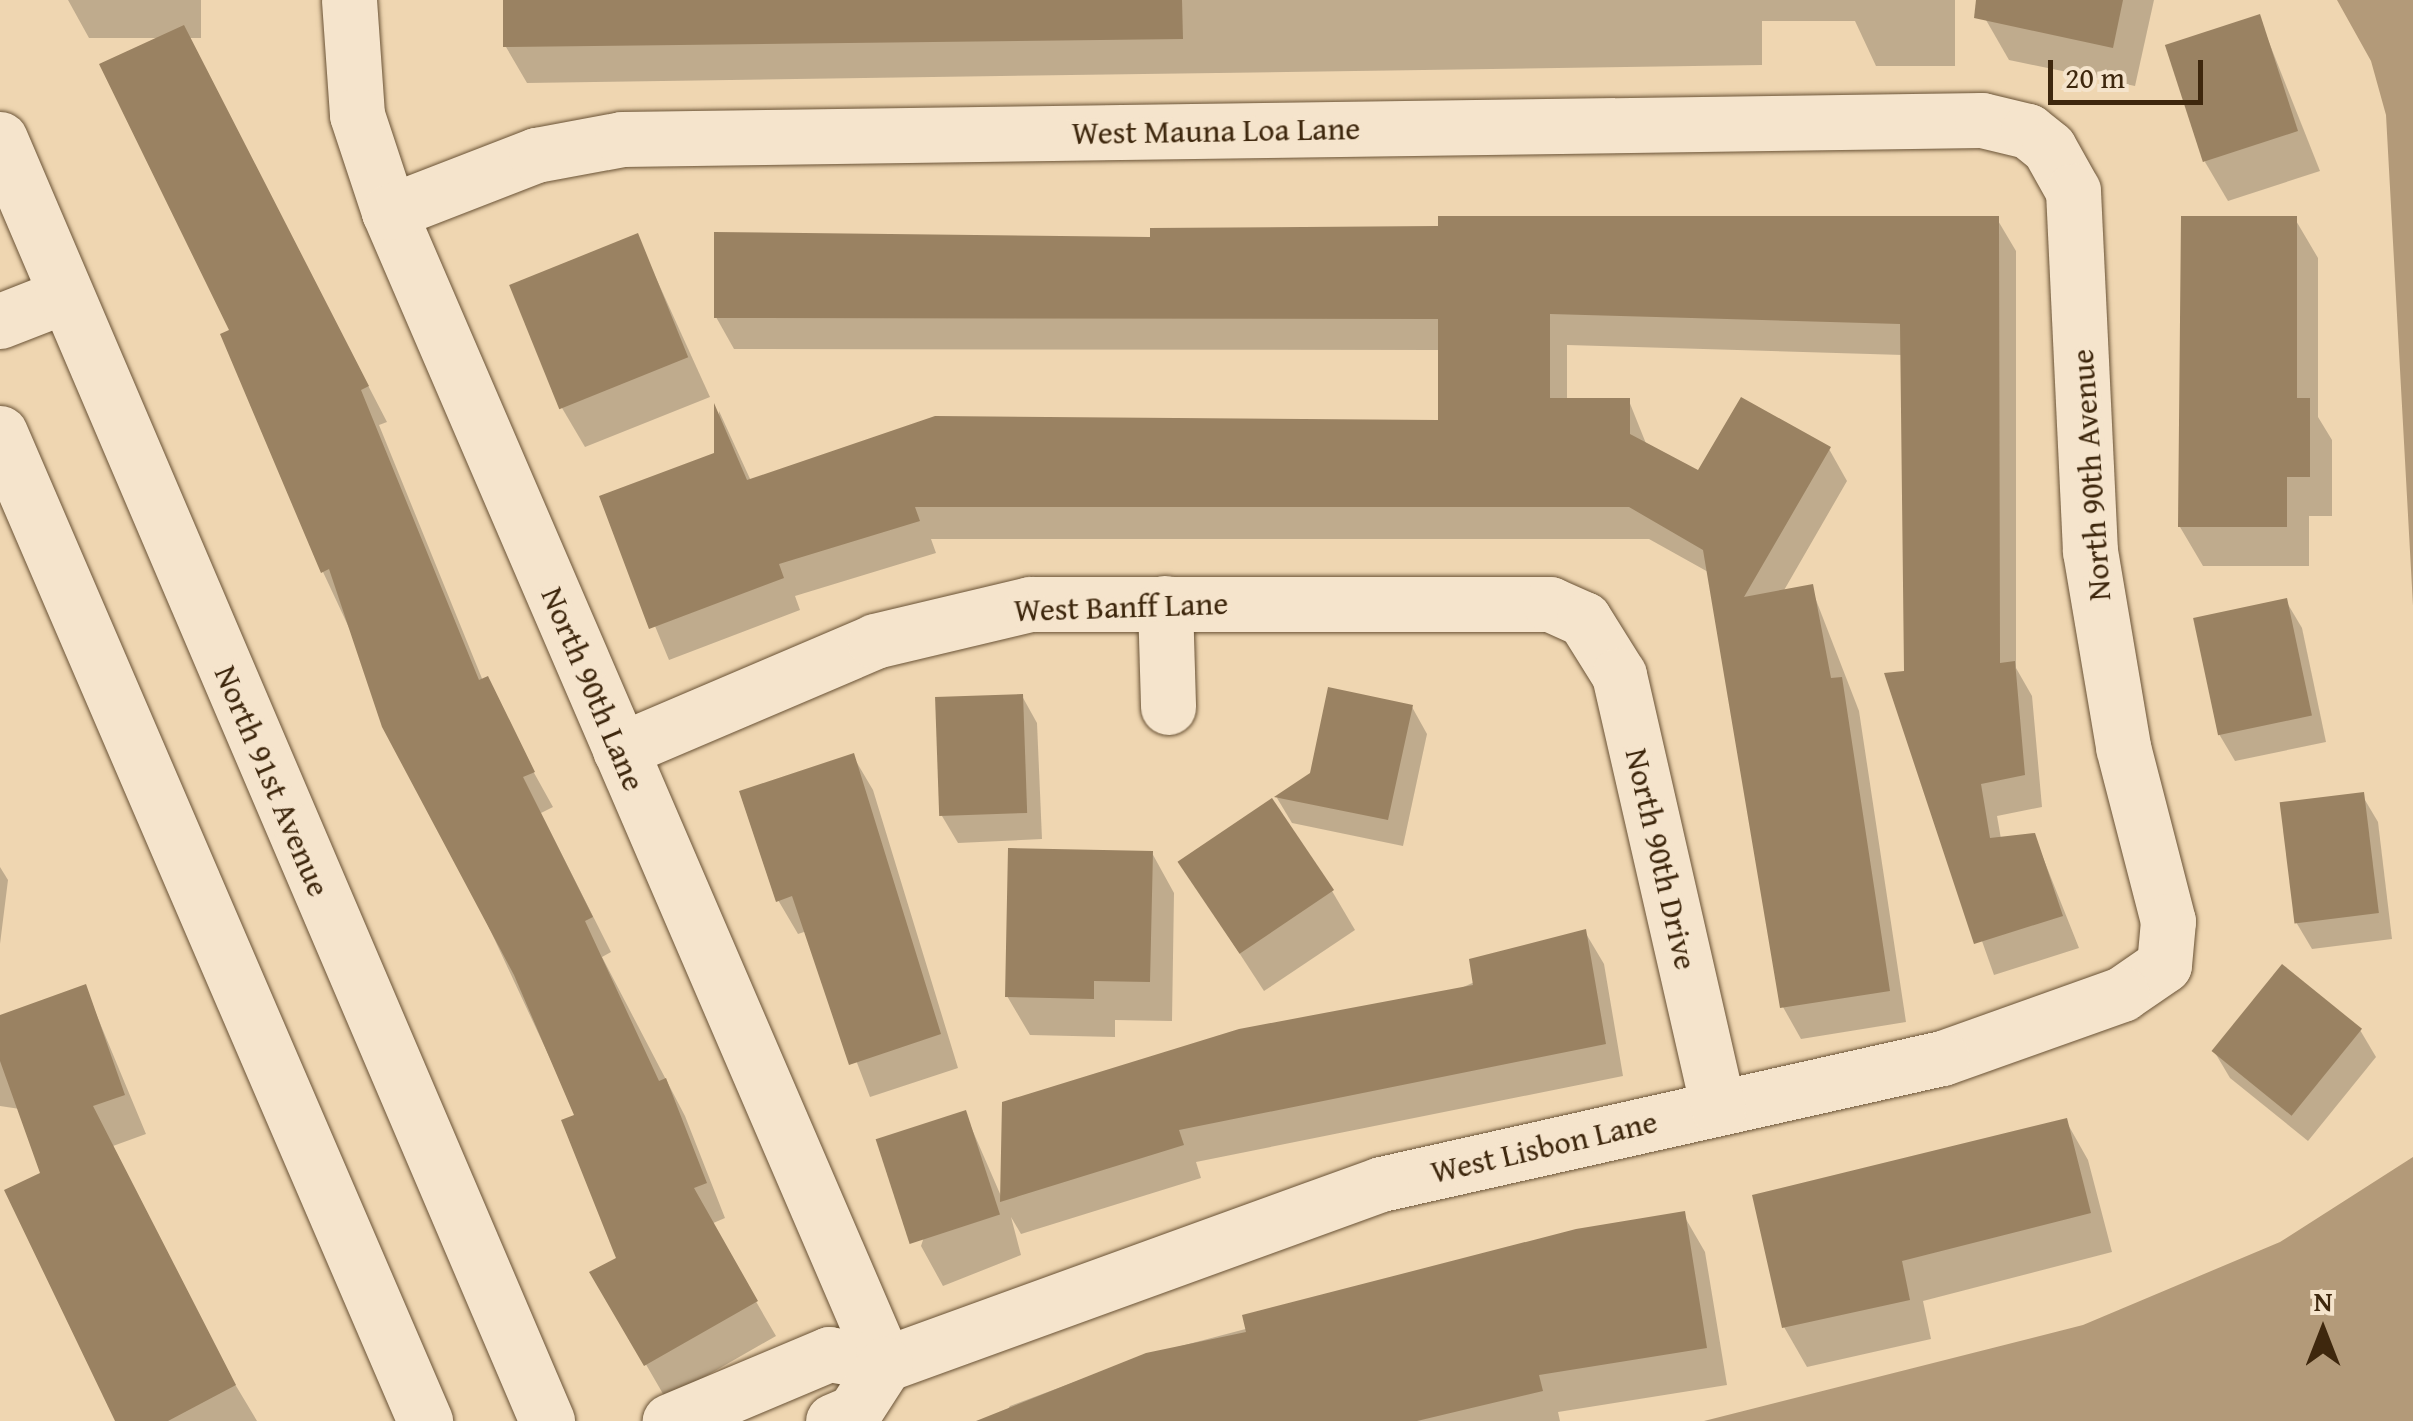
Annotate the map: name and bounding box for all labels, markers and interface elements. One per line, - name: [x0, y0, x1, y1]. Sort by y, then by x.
- scale bar: [2053, 40, 2208, 102]
- text: 20 m: [2065, 55, 2125, 99]
- street label: West Mauna Loa Lane: [1071, 109, 1361, 153]
- street label: North 90th Avenue: [2063, 348, 2119, 602]
- street label: North 90th Lane: [533, 581, 653, 797]
- street label: West Banff Lane: [1013, 584, 1229, 630]
- street label: North 91st Avenue: [206, 660, 338, 902]
- street label: North 90th Drive: [1617, 745, 1705, 973]
- street label: West Lisbon Lane: [1427, 1102, 1661, 1192]
- text: N: [2314, 1280, 2332, 1321]
- north arrow: [2273, 1281, 2373, 1381]

